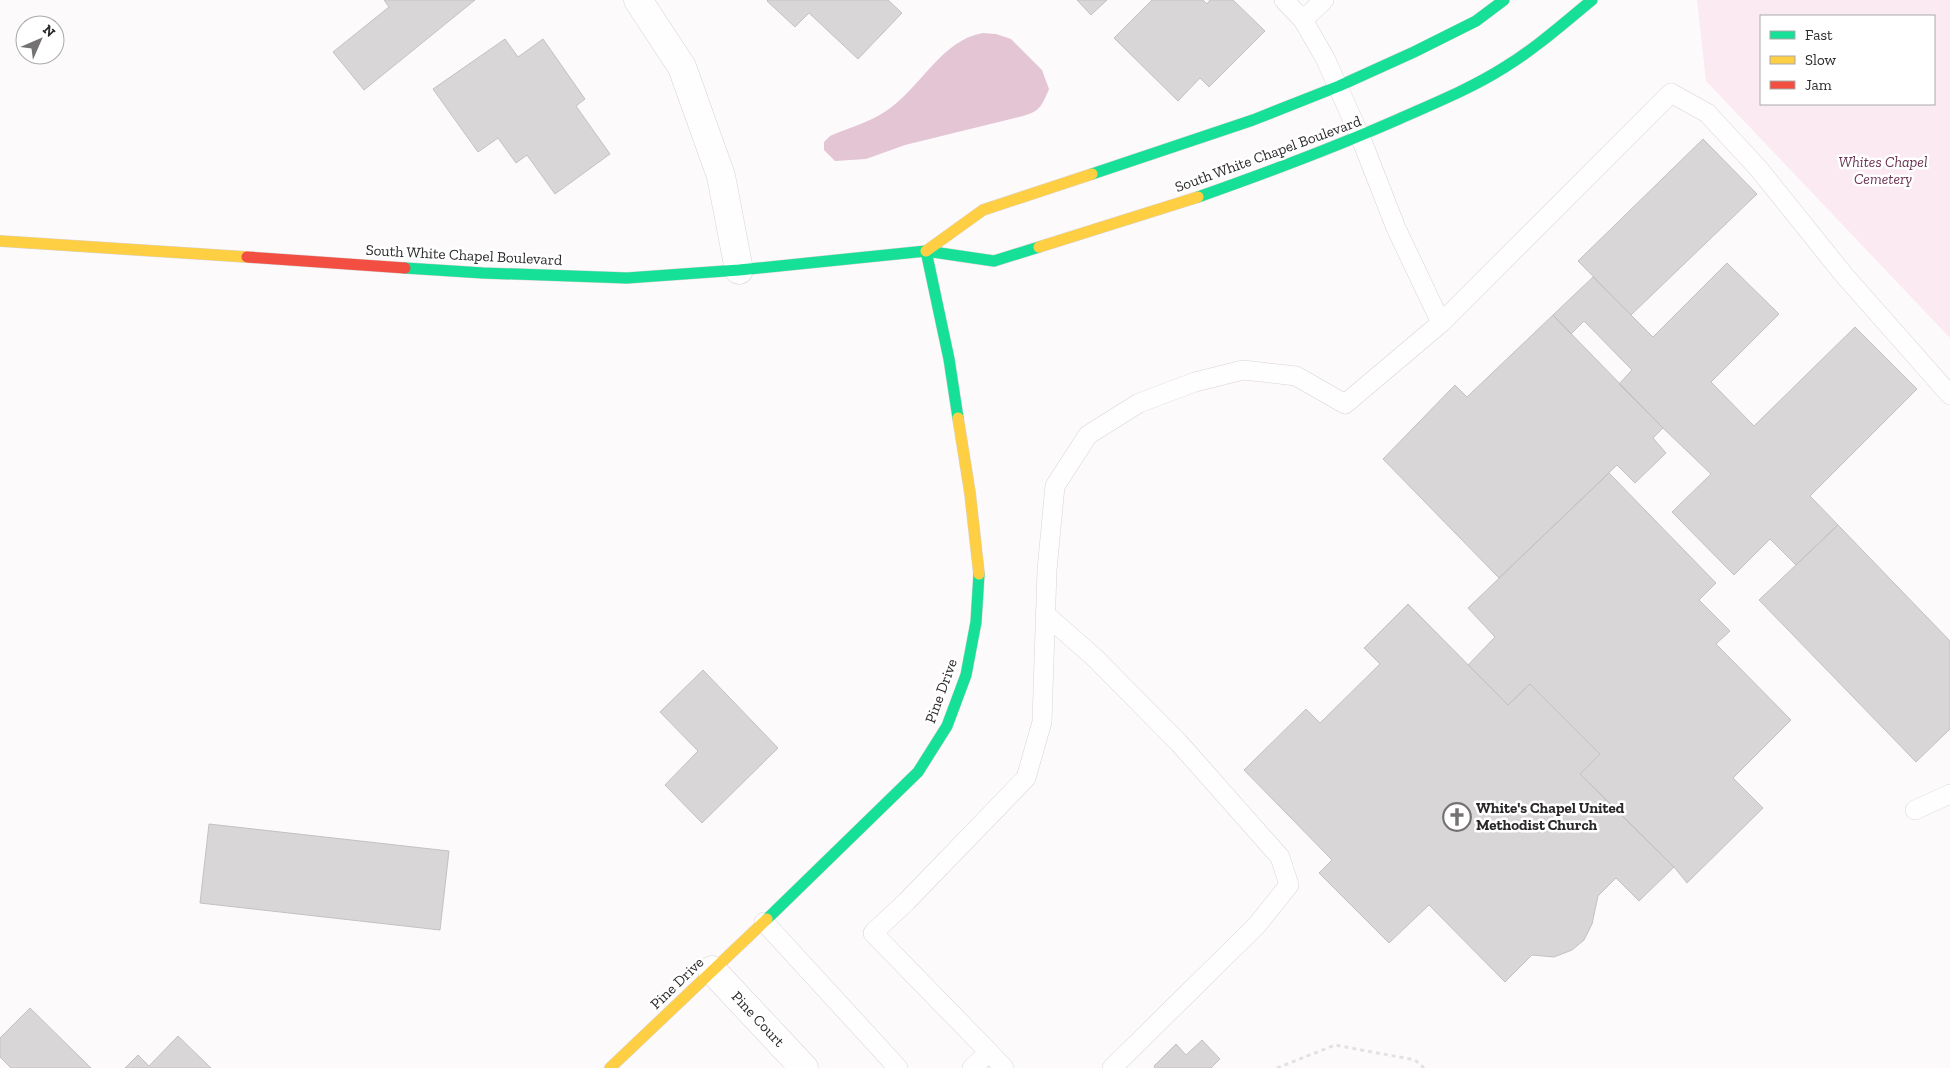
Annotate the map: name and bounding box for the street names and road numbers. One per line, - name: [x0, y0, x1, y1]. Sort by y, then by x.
- street label: South White Chapel Boulevard: [1172, 112, 1364, 196]
- street label: South White Chapel Boulevard: [365, 241, 564, 269]
- street label: Pine Drive: [921, 656, 961, 726]
- street label: Pine Drive: [647, 953, 707, 1013]
- street label: Pine Court: [728, 987, 789, 1051]

